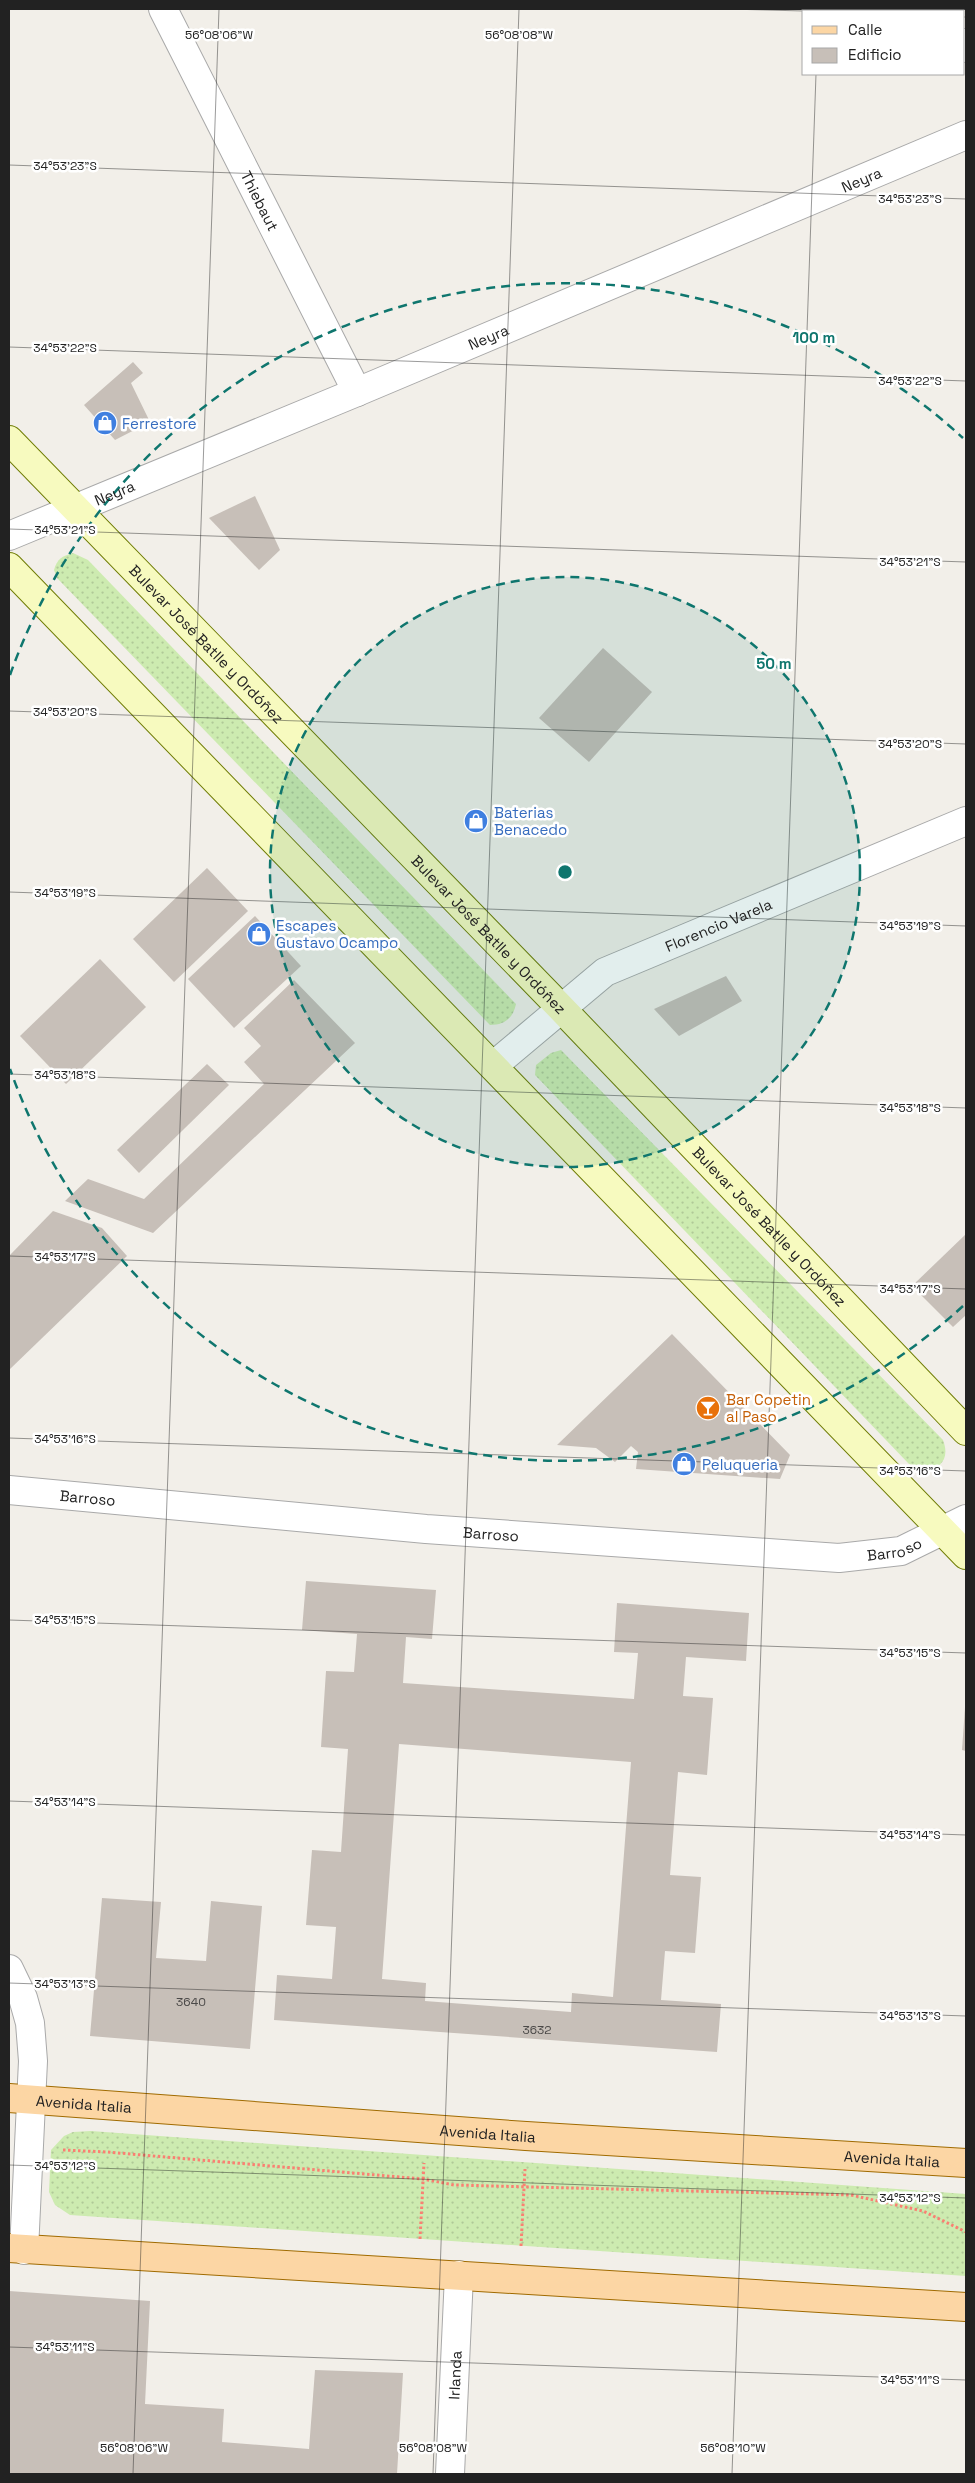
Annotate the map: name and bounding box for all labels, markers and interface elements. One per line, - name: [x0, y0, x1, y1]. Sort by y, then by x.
- legend: [802, 10, 965, 75]
- text: Calle: [848, 20, 883, 39]
- text: 56°08'06"W: [185, 27, 253, 43]
- text: 56°08'08"W: [485, 27, 554, 43]
- text: Edificio: [848, 45, 902, 64]
- text: 34°53'23"S: [33, 158, 97, 174]
- street label: Neyra: [838, 162, 885, 196]
- street label: Thiebaut: [237, 168, 283, 234]
- text: 34°53'23"S: [878, 191, 942, 207]
- street label: Neyra: [465, 320, 512, 354]
- text: 100 m: [793, 328, 835, 347]
- text: 34°53'22"S: [33, 340, 97, 356]
- text: 34°53'22"S: [878, 373, 942, 389]
- shop icon: Ferrestore: [92, 410, 118, 436]
- place label: Ferrestore: [122, 414, 197, 433]
- street label: Neyra: [91, 475, 138, 509]
- text: 34°53'21"S: [34, 522, 96, 538]
- text: 34°53'21"S: [879, 554, 941, 570]
- street label: Bulevar José Batlle y Ordóñez: [126, 560, 288, 727]
- text: 50 m: [756, 654, 792, 673]
- text: 34°53'20"S: [33, 704, 97, 720]
- text: 34°53'20"S: [878, 736, 942, 752]
- place label: Baterias Benacedo: [494, 803, 567, 839]
- shop icon: Baterias Benacedo: [463, 808, 489, 834]
- street label: Bulevar José Batlle y Ordóñez: [408, 851, 571, 1017]
- centre of rings: [556, 863, 574, 881]
- text: 34°53'19"S: [34, 885, 96, 901]
- street label: Florencio Varela: [662, 894, 775, 955]
- place label: Escapes Gustavo Ocampo: [276, 916, 398, 952]
- text: 34°53'19"S: [879, 918, 941, 934]
- shop icon: Escapes Gustavo Ocampo: [246, 921, 272, 947]
- text: 34°53'18"S: [34, 1067, 96, 1083]
- text: 34°53'18"S: [879, 1100, 941, 1116]
- street label: Bulevar José Batlle y Ordóñez: [689, 1142, 851, 1310]
- text: 34°53'17"S: [34, 1249, 96, 1265]
- text: 34°53'17"S: [879, 1281, 941, 1297]
- place label: Bar Copetin al Paso: [726, 1390, 811, 1426]
- bar icon: Bar Copetin al Paso: [695, 1395, 721, 1421]
- text: 34°53'16"S: [34, 1431, 96, 1447]
- shop icon: Peluqueria: [671, 1451, 697, 1477]
- place label: Peluqueria: [702, 1455, 779, 1474]
- text: 34°53'16"S: [879, 1463, 941, 1479]
- street label: Barroso: [59, 1485, 116, 1509]
- street label: Barroso: [462, 1522, 520, 1545]
- street label: Barroso: [866, 1533, 925, 1564]
- text: 34°53'15"S: [34, 1612, 96, 1628]
- text: 34°53'15"S: [879, 1645, 941, 1661]
- text: 34°53'14"S: [34, 1794, 96, 1810]
- text: 34°53'14"S: [879, 1827, 941, 1843]
- text: 34°53'13"S: [34, 1976, 96, 1992]
- house number: 3640: [176, 1994, 206, 2010]
- text: 34°53'13"S: [879, 2008, 941, 2024]
- house number: 3632: [522, 2022, 552, 2038]
- street label: Avenida Italia: [35, 2091, 133, 2117]
- street label: Avenida Italia: [439, 2120, 537, 2146]
- street label: Avenida Italia: [843, 2146, 941, 2171]
- text: 34°53'12"S: [34, 2158, 96, 2174]
- text: 34°53'12"S: [879, 2190, 941, 2206]
- text: 34°53'11"S: [35, 2339, 95, 2355]
- street label: Irlanda: [444, 2350, 465, 2400]
- text: 34°53'11"S: [880, 2372, 940, 2388]
- text: 56°08'06"W: [100, 2440, 168, 2456]
- text: 56°08'08"W: [399, 2440, 468, 2456]
- text: 56°08'10"W: [700, 2440, 766, 2456]

